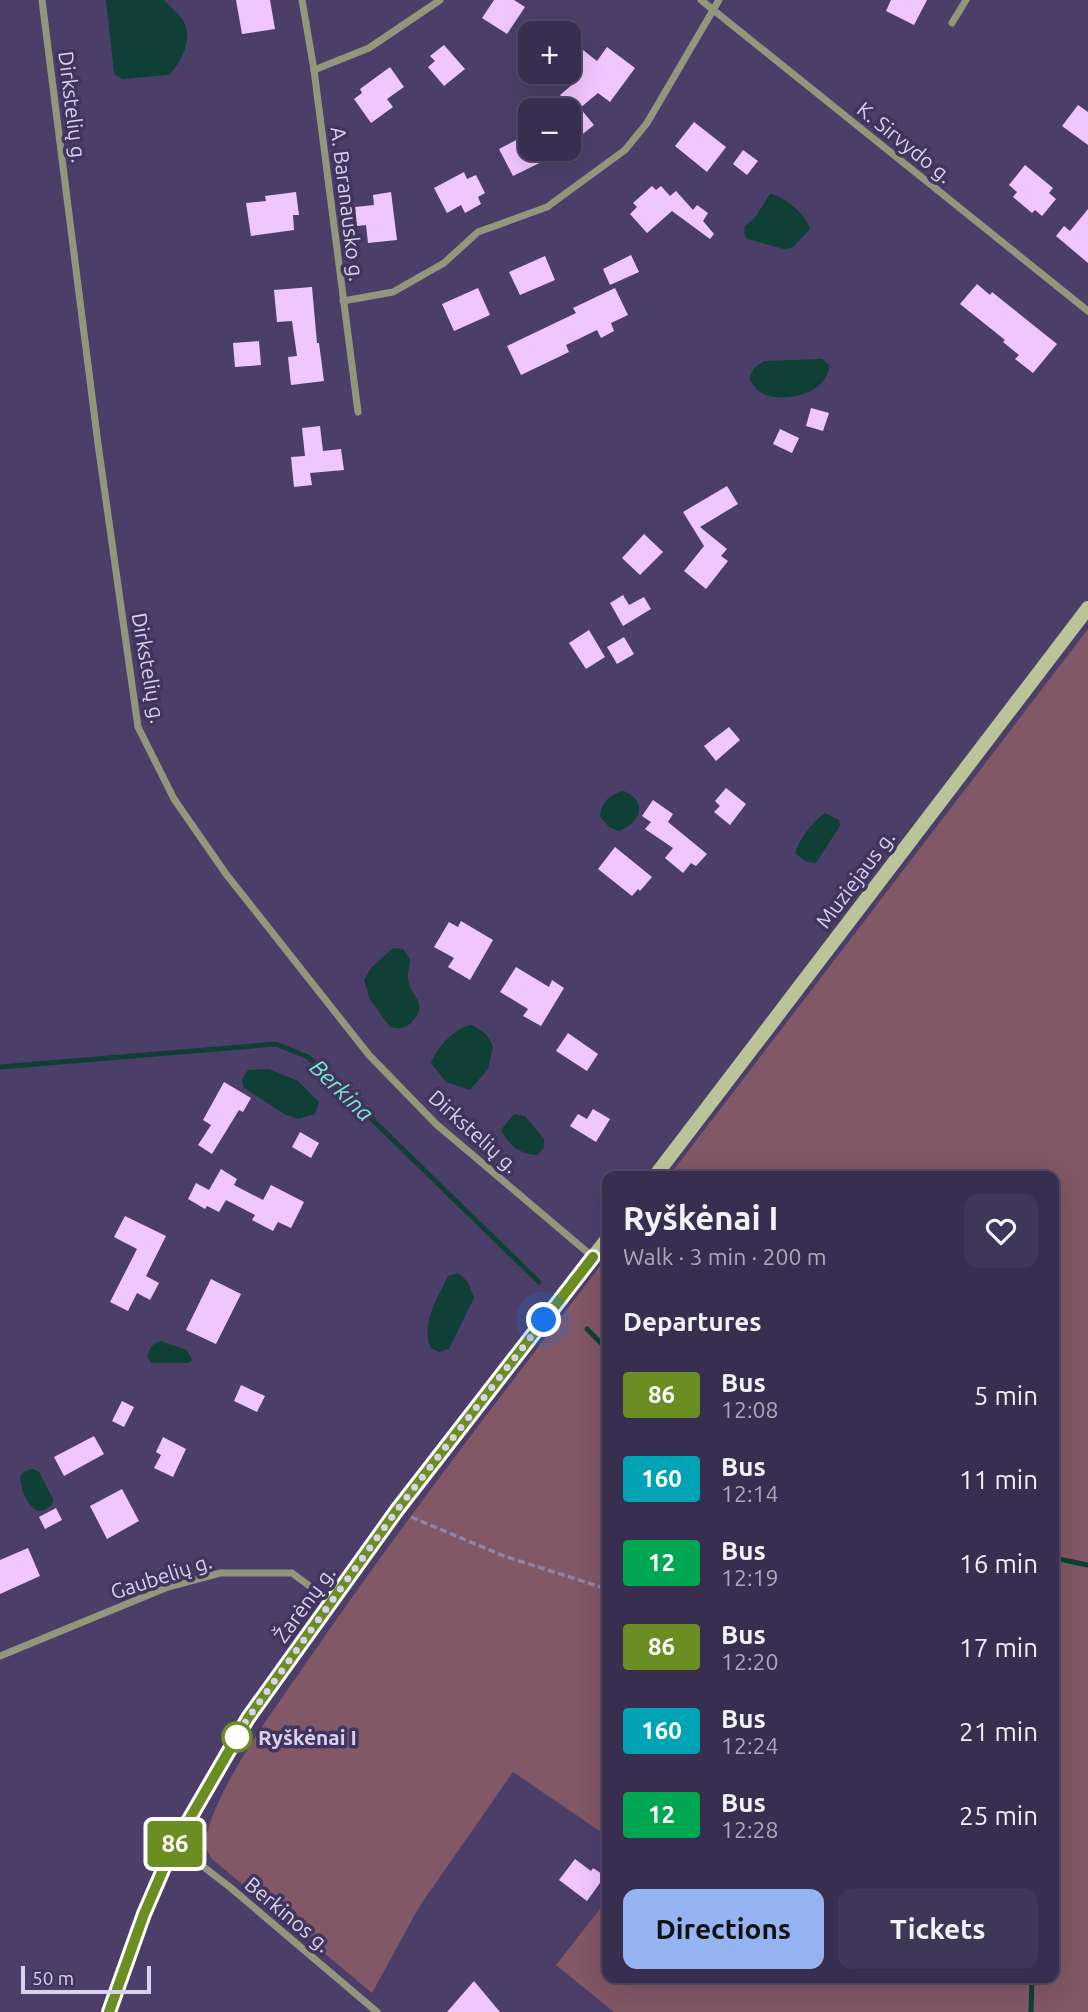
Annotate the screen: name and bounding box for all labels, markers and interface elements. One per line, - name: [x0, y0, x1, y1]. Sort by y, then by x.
- map controls: [518, 21, 581, 161]
- button: +: [518, 21, 581, 84]
- street label: Dirkstelių g.: [54, 50, 92, 164]
- street label: K. Sirvydo g.: [853, 96, 957, 188]
- button: −: [518, 98, 581, 161]
- street label: A. Baranausko g.: [327, 125, 369, 283]
- street label: Dirkstelių g.: [127, 611, 171, 725]
- street label: Muziejaus g.: [811, 826, 899, 932]
- water label: Berkina: [305, 1054, 379, 1126]
- street label: Dirkstelių g.: [424, 1085, 524, 1177]
- button: heart: [964, 1194, 1038, 1268]
- text: Ryškėnai I: [623, 1199, 778, 1236]
- text: Walk · 3 min · 200 m: [623, 1244, 827, 1269]
- your location: [526, 1302, 561, 1337]
- text: Departures: [623, 1307, 761, 1336]
- text: Bus: [721, 1368, 766, 1397]
- text: 86: [648, 1381, 675, 1408]
- text: 5 min: [974, 1381, 1038, 1410]
- text: 12:08: [721, 1397, 779, 1422]
- text: Bus: [721, 1452, 766, 1481]
- text: 160: [641, 1465, 682, 1492]
- text: 11 min: [959, 1465, 1038, 1494]
- text: 12:14: [721, 1481, 779, 1506]
- text: Bus: [721, 1536, 766, 1565]
- street label: Gaubelių g.: [107, 1548, 215, 1604]
- text: 12: [648, 1549, 675, 1576]
- text: 16 min: [959, 1549, 1038, 1578]
- street label: Žarėnų g.: [268, 1561, 340, 1647]
- text: 12:19: [721, 1565, 779, 1590]
- text: Bus: [721, 1620, 766, 1649]
- text: 86: [648, 1633, 675, 1660]
- text: 17 min: [959, 1633, 1038, 1662]
- text: 12:20: [721, 1649, 779, 1674]
- text: Bus: [721, 1704, 766, 1733]
- text: 160: [641, 1717, 682, 1744]
- text: 21 min: [959, 1717, 1038, 1746]
- marker: Ryškėnai I: [222, 1722, 252, 1752]
- place label: Ryškėnai I: [258, 1725, 357, 1749]
- text: 12:24: [721, 1733, 779, 1758]
- text: Bus: [721, 1788, 766, 1817]
- text: 12: [648, 1801, 675, 1828]
- text: 25 min: [959, 1801, 1038, 1830]
- text: 12:28: [721, 1817, 779, 1842]
- line badge: 86: [144, 1821, 206, 1867]
- text: 86: [161, 1830, 189, 1857]
- street label: Berkinos g.: [240, 1871, 336, 1957]
- button: Directions: [623, 1889, 824, 1969]
- button: Tickets: [838, 1889, 1038, 1969]
- scale bar: [21, 1963, 150, 1995]
- text: 50 m: [32, 1967, 74, 1989]

